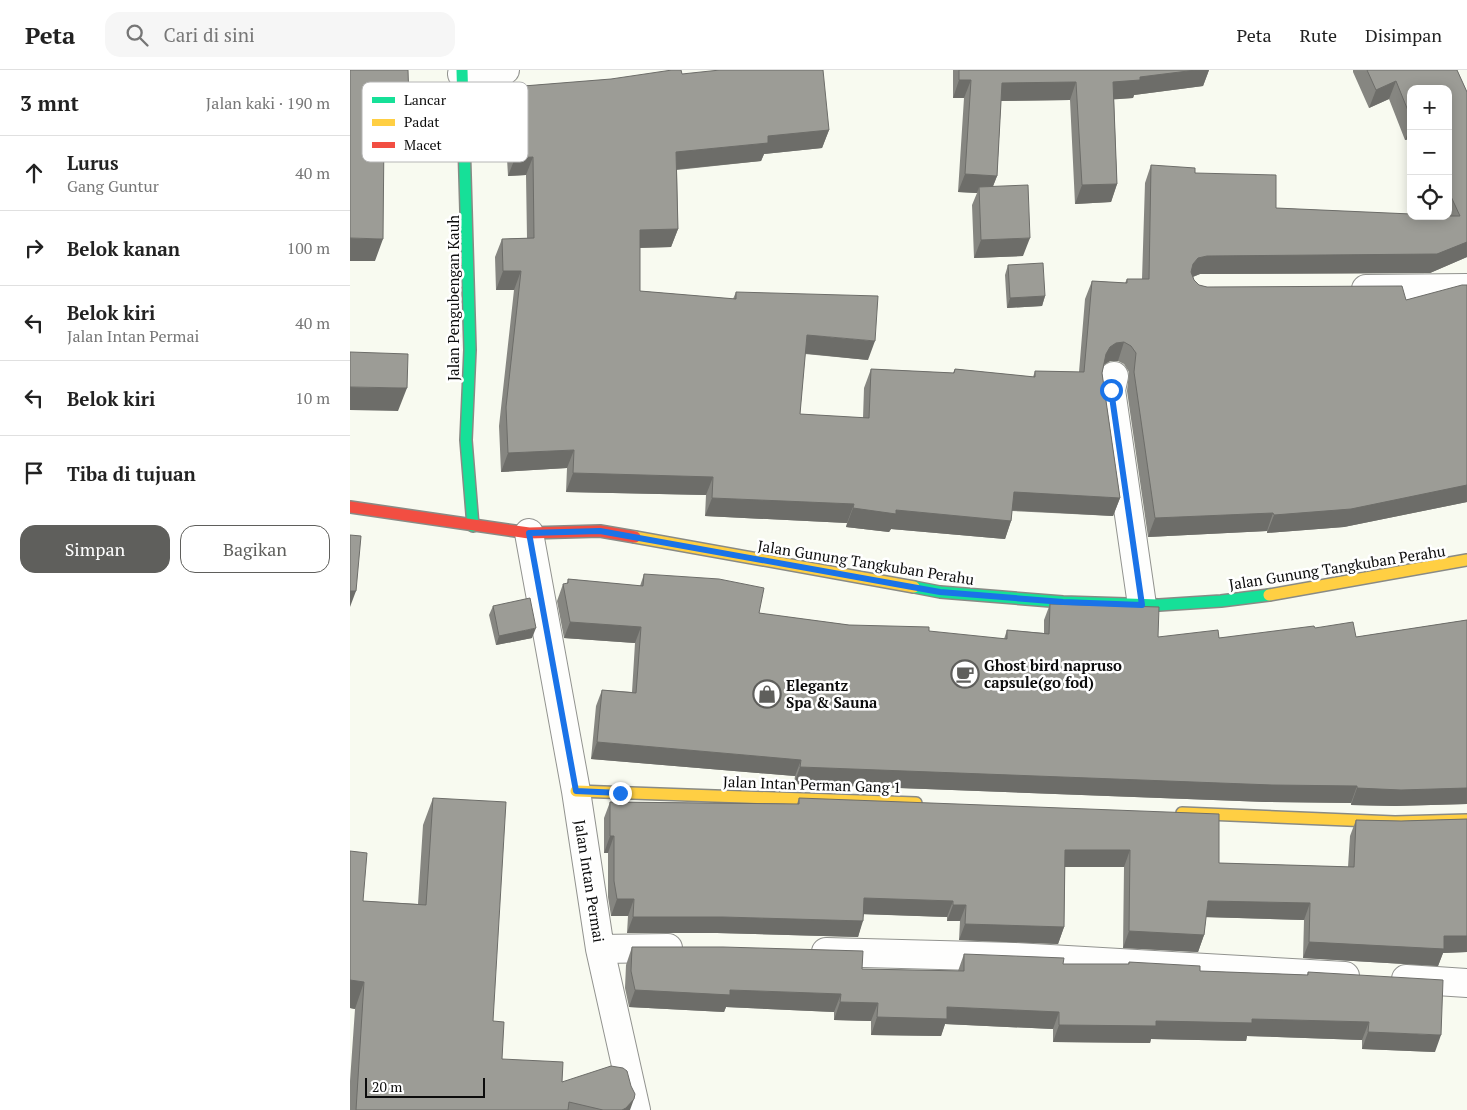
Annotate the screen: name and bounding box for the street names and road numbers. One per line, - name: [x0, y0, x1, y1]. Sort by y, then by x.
- street label: Jalan Pengubengan Kauh: [443, 215, 463, 381]
- street label: Jalan Gunung Tangkuban Perahu: [756, 535, 976, 589]
- street label: Jalan Gunung Tangkuban Perahu: [1227, 540, 1447, 594]
- street label: Jalan Intan Perman Gang 1: [722, 771, 902, 797]
- street label: Jalan Intan Permai: [570, 818, 610, 944]

